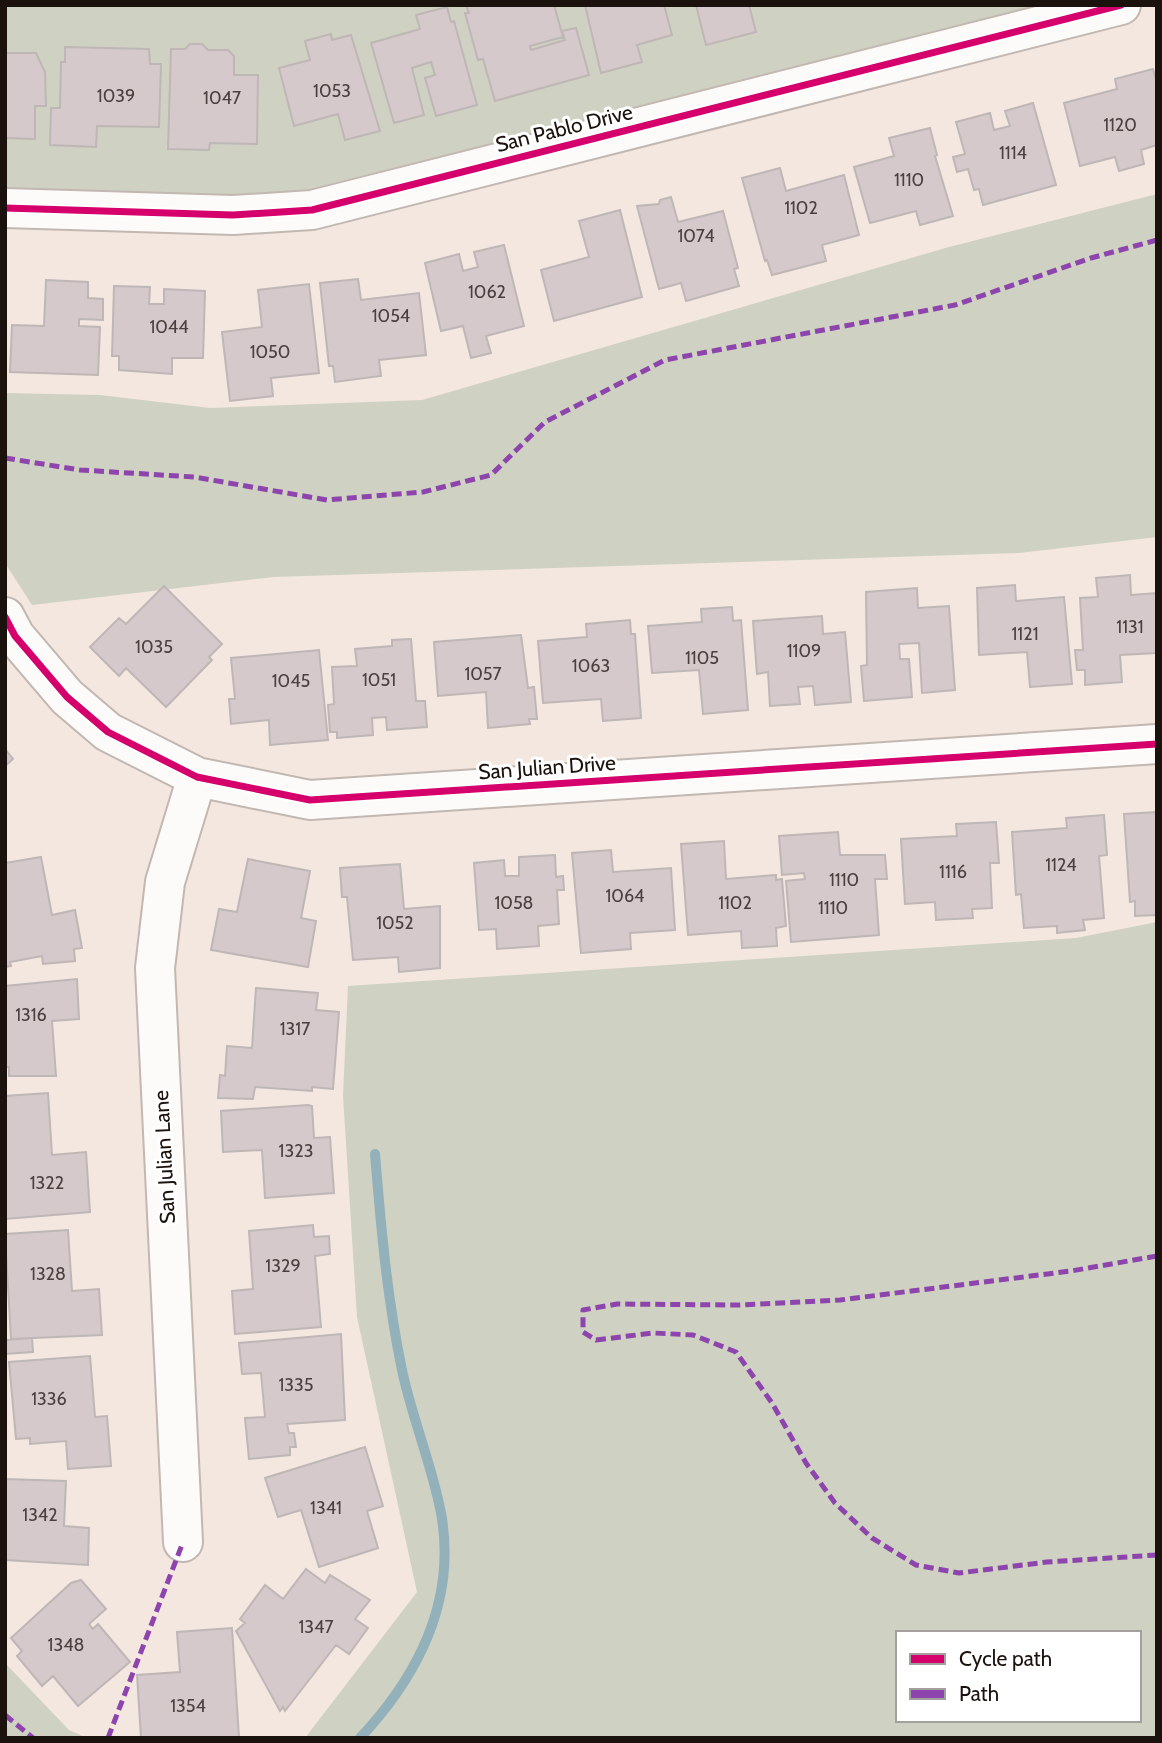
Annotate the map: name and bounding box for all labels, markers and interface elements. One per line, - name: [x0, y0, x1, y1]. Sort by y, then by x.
- house number: 1053: [313, 80, 351, 102]
- house number: 1039: [97, 85, 135, 107]
- house number: 1047: [203, 87, 241, 109]
- street label: San Pablo Drive: [493, 99, 635, 157]
- house number: 1120: [1103, 114, 1137, 136]
- house number: 1114: [999, 142, 1027, 164]
- house number: 1110: [894, 169, 924, 191]
- house number: 1102: [784, 197, 818, 219]
- house number: 1074: [677, 225, 715, 247]
- house number: 1062: [468, 281, 506, 303]
- house number: 1054: [372, 305, 410, 327]
- house number: 1044: [149, 316, 189, 338]
- house number: 1050: [250, 341, 290, 363]
- house number: 1131: [1116, 616, 1144, 638]
- house number: 1121: [1011, 623, 1039, 645]
- house number: 1035: [135, 636, 173, 658]
- house number: 1109: [787, 640, 821, 662]
- house number: 1105: [685, 647, 719, 669]
- house number: 1063: [572, 655, 610, 677]
- house number: 1057: [464, 663, 502, 685]
- house number: 1051: [362, 669, 396, 691]
- house number: 1045: [272, 670, 310, 692]
- street label: San Julian Drive: [477, 750, 617, 784]
- house number: 1124: [1045, 854, 1077, 876]
- house number: 1116: [939, 861, 967, 883]
- house number: 1110: [829, 869, 859, 891]
- house number: 1064: [605, 885, 645, 907]
- house number: 1058: [494, 892, 534, 914]
- house number: 1102: [718, 892, 752, 914]
- house number: 1110: [818, 897, 848, 919]
- house number: 1052: [376, 912, 414, 934]
- house number: 1316: [15, 1004, 47, 1026]
- house number: 1317: [280, 1018, 310, 1040]
- street label: San Julian Lane: [148, 1089, 180, 1225]
- house number: 1323: [279, 1140, 313, 1162]
- house number: 1322: [30, 1172, 64, 1194]
- house number: 1329: [265, 1255, 301, 1277]
- house number: 1328: [30, 1263, 66, 1285]
- house number: 1335: [278, 1374, 314, 1396]
- house number: 1336: [31, 1388, 67, 1410]
- house number: 1341: [310, 1497, 342, 1519]
- house number: 1342: [22, 1504, 58, 1526]
- house number: 1347: [298, 1616, 334, 1638]
- legend: [896, 1631, 1141, 1722]
- house number: 1348: [48, 1634, 84, 1656]
- text: Cycle path: [959, 1646, 1052, 1671]
- text: Path: [959, 1681, 999, 1706]
- house number: 1354: [170, 1695, 206, 1717]

